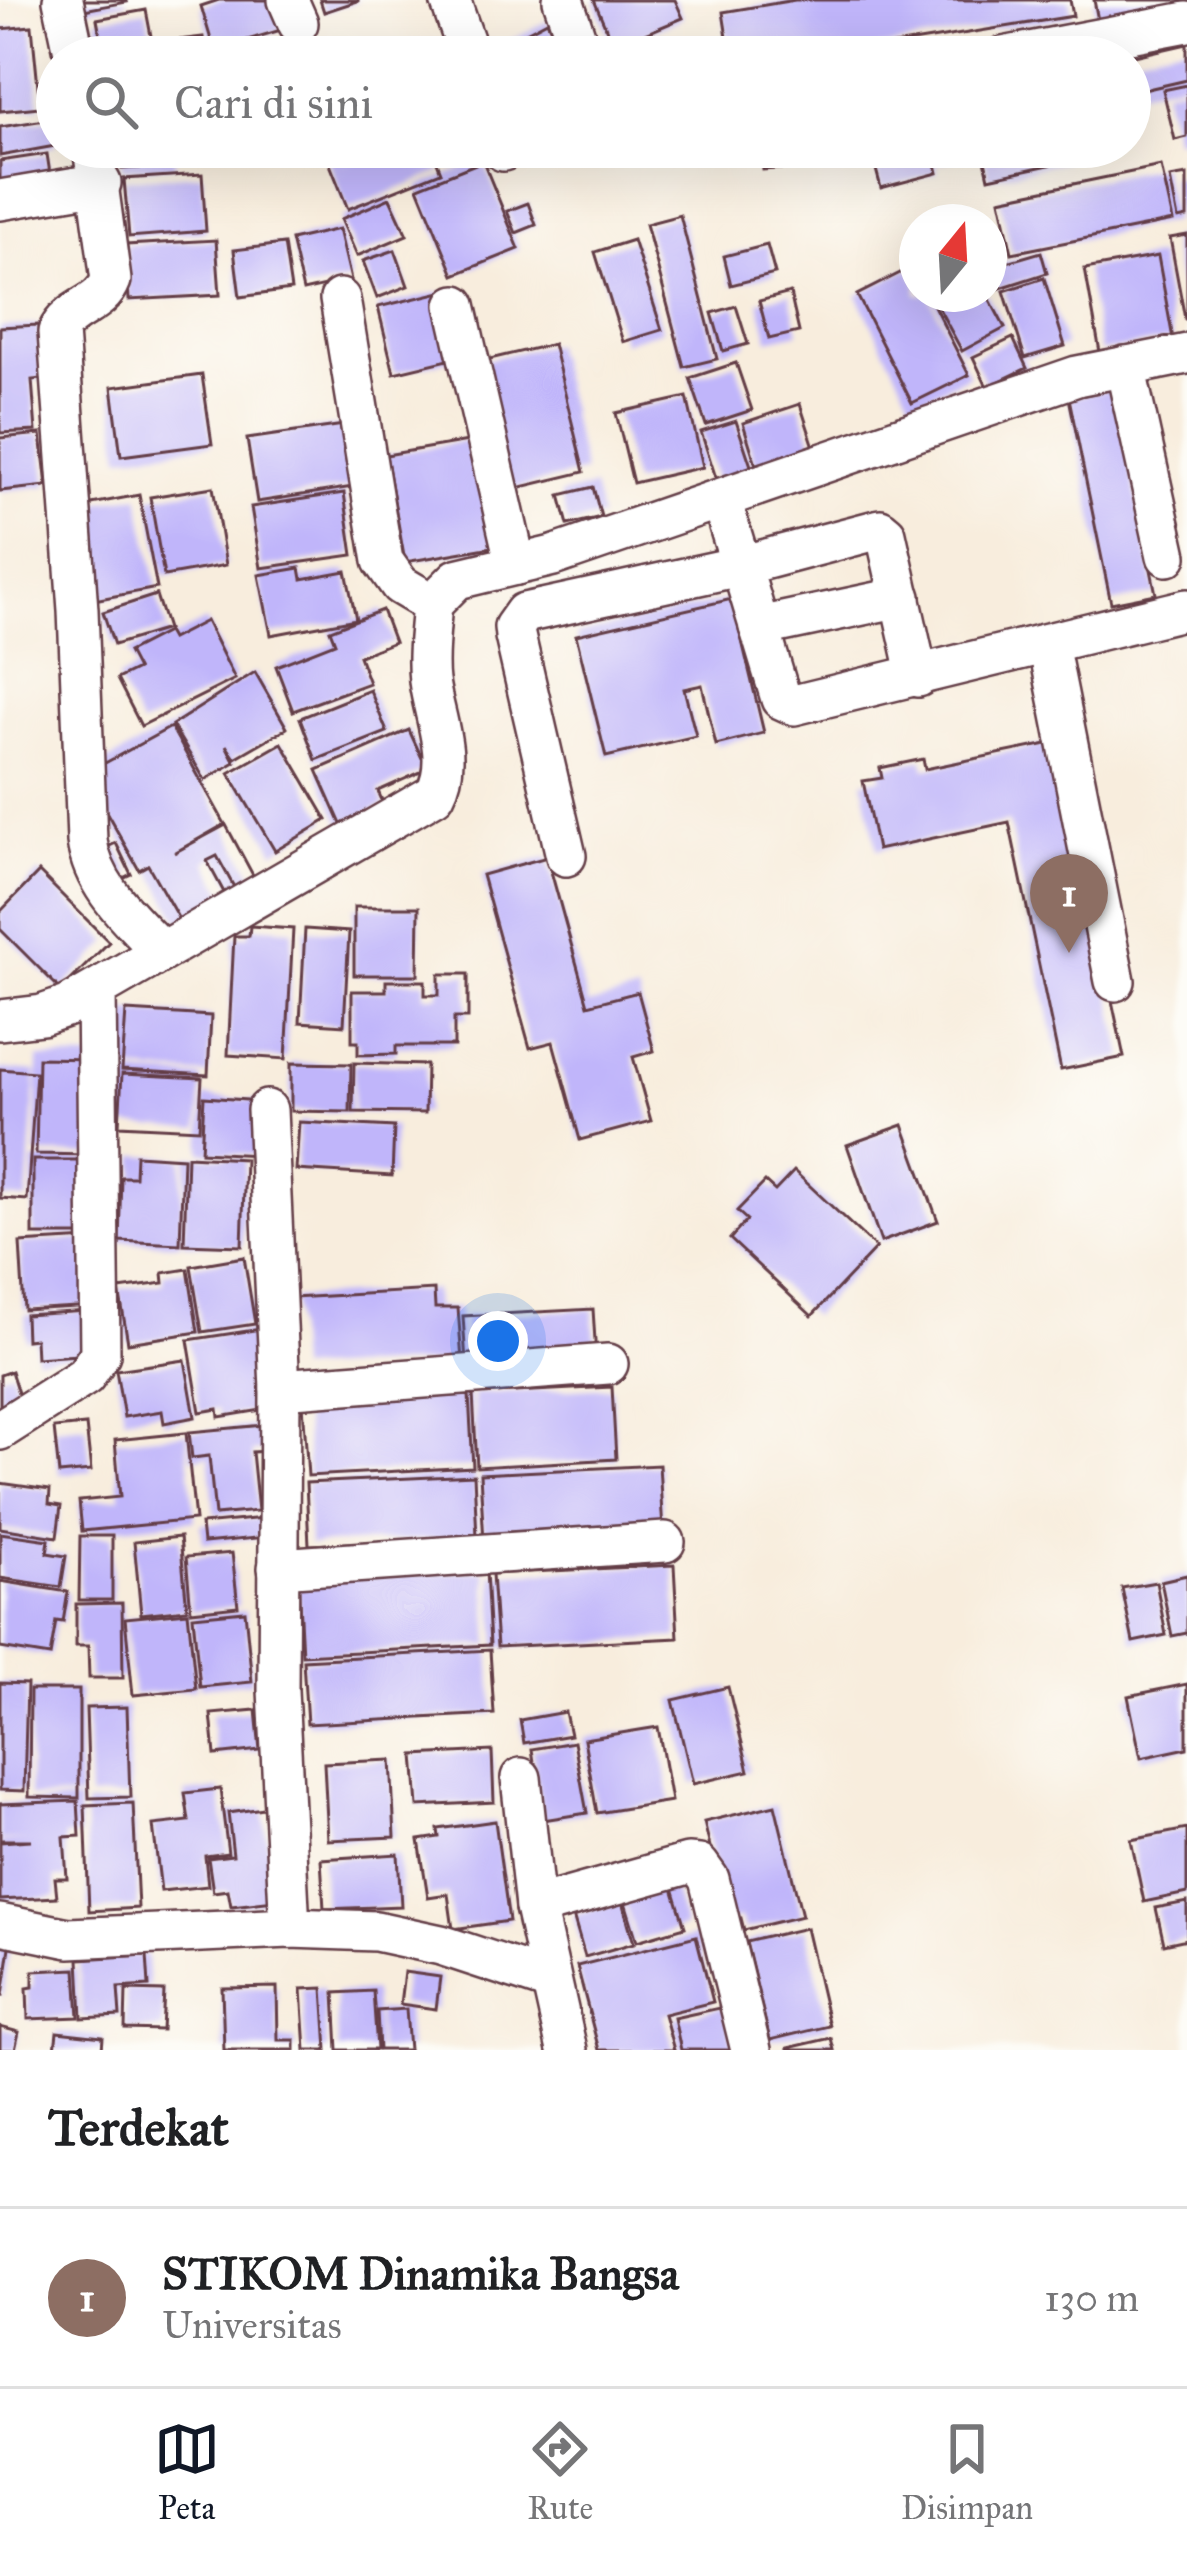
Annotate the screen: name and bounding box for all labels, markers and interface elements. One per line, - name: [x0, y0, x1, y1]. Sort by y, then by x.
- search box: [36, 36, 1151, 168]
- icon: search: [78, 69, 144, 135]
- text: Cari di sini: [174, 75, 373, 130]
- north arrow: [899, 204, 1007, 312]
- pin: 1: [1030, 854, 1108, 953]
- your location: [468, 1311, 528, 1371]
- text: Terdekat: [48, 2097, 229, 2159]
- text: STIKOM Dinamika Bangsa: [162, 2246, 679, 2301]
- text: 1: [79, 2274, 95, 2322]
- text: 130 m: [1044, 2274, 1139, 2322]
- text: Universitas: [162, 2301, 342, 2349]
- tab: Peta: [154, 2416, 220, 2528]
- tab: Rute: [527, 2416, 593, 2528]
- tab: Disimpan: [901, 2416, 1033, 2528]

